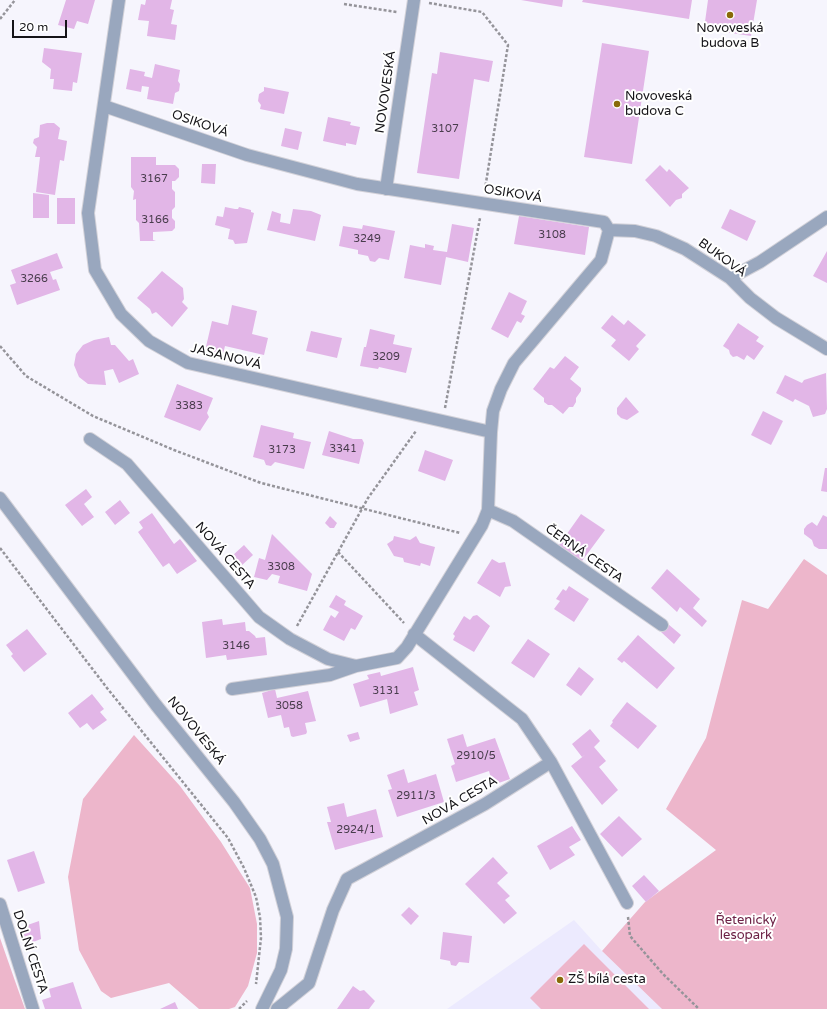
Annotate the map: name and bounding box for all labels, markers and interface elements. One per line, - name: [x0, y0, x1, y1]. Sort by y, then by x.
- marker: Novoveská budova B: [725, 10, 735, 20]
- scale bar: [14, 12, 69, 38]
- text: 20 m: [19, 20, 48, 34]
- place label: Novoveská budova B: [696, 21, 764, 52]
- street label: NOVOVESKÁ: [372, 50, 400, 134]
- place label: Novoveská budova C: [625, 89, 692, 120]
- marker: Novoveská budova C: [612, 99, 622, 109]
- street label: OSIKOVÁ: [170, 107, 230, 141]
- house number: 3107: [431, 122, 459, 136]
- house number: 3167: [140, 172, 168, 186]
- street label: OSIKOVÁ: [483, 182, 543, 206]
- house number: 3166: [141, 213, 169, 227]
- house number: 3108: [538, 228, 566, 242]
- house number: 3249: [353, 232, 381, 246]
- street label: BUKOVÁ: [695, 235, 749, 281]
- house number: 3266: [20, 272, 48, 286]
- street label: JASANOVÁ: [189, 341, 263, 373]
- house number: 3209: [372, 350, 400, 364]
- house number: 3383: [175, 399, 203, 413]
- house number: 3341: [329, 442, 357, 456]
- house number: 3173: [268, 443, 296, 457]
- street label: NOVÁ CESTA: [192, 519, 258, 593]
- street label: ČERNÁ CESTA: [542, 521, 626, 587]
- house number: 3308: [267, 560, 295, 574]
- house number: 3146: [222, 639, 250, 653]
- house number: 3131: [372, 684, 400, 698]
- street label: NOVOVESKÁ: [164, 694, 228, 768]
- house number: 3058: [275, 699, 303, 713]
- house number: 2910/5: [456, 749, 496, 763]
- street label: NOVÁ CESTA: [420, 773, 500, 829]
- house number: 2911/3: [396, 789, 436, 803]
- house number: 2924/1: [336, 823, 376, 837]
- street label: DOLNÍ CESTA: [9, 908, 51, 996]
- park label: Řetenický lesopark: [716, 913, 776, 944]
- place label: ZŠ bílá cesta: [568, 972, 646, 988]
- marker: ZŠ bílá cesta: [555, 975, 565, 985]

